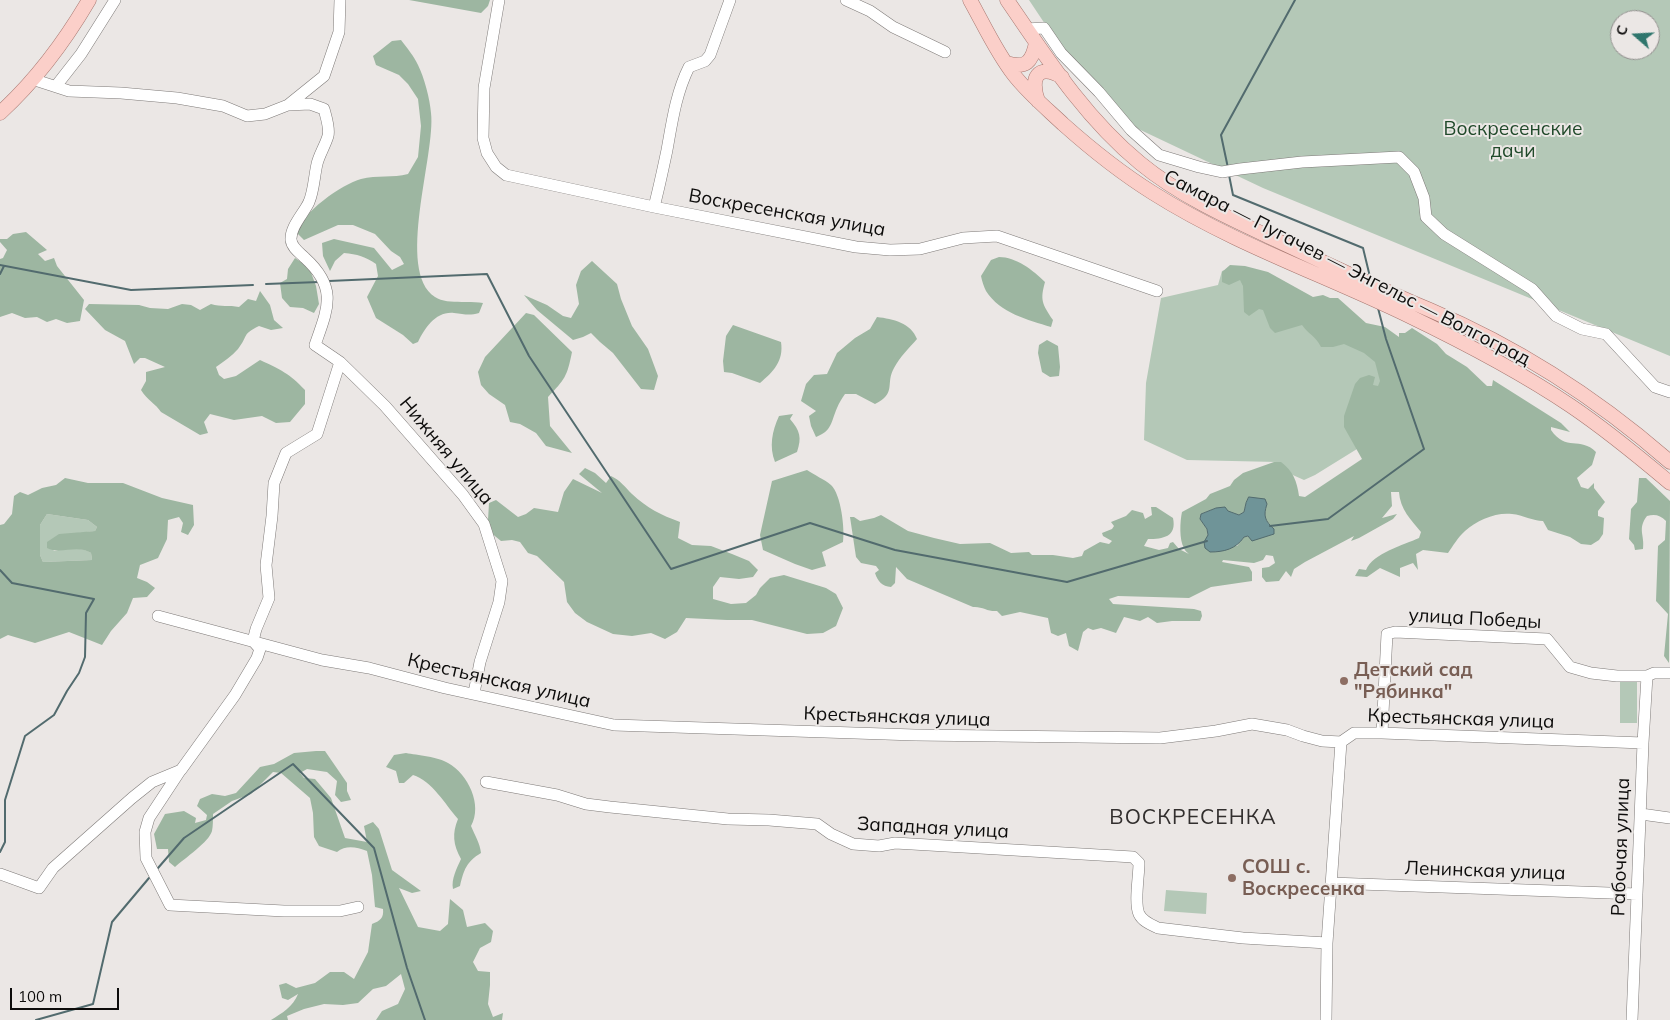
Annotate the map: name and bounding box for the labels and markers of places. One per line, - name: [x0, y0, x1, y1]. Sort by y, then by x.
- place label: Детский сад "Рябинка": [1354, 659, 1473, 703]
- marker: Детский сад "Рябинка": [1338, 675, 1350, 687]
- place label: СОШ с. Воскресенка: [1242, 856, 1365, 900]
- marker: СОШ с. Воскресенка: [1226, 872, 1238, 884]

